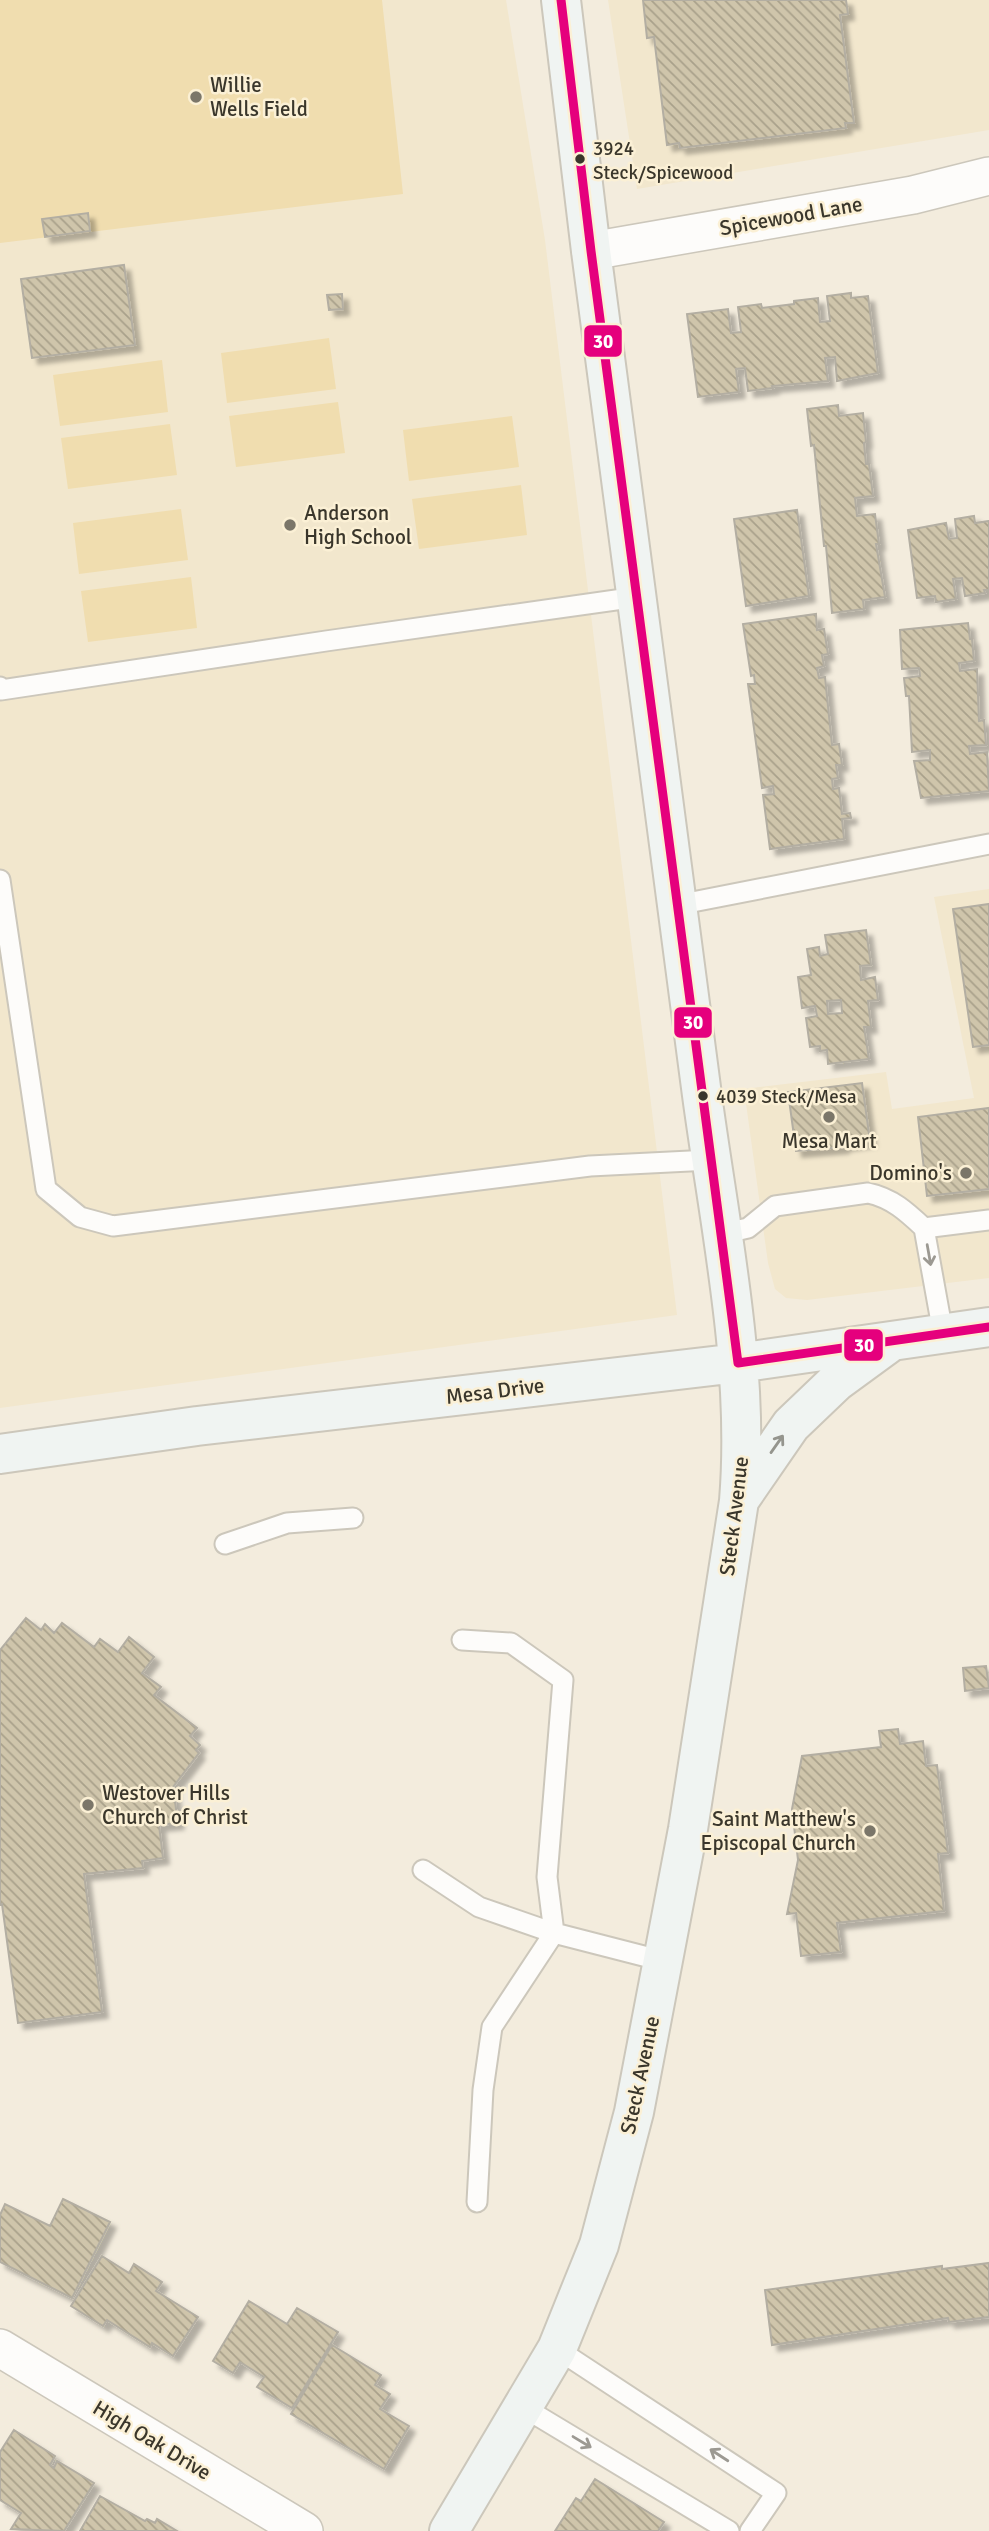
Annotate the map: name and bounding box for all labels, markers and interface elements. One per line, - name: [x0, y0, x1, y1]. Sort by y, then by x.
- place label: Willie Wells Field: [210, 72, 308, 122]
- marker: Willie Wells Field: [188, 89, 204, 105]
- place label: 3924 Steck/Spicewood: [593, 137, 733, 185]
- marker: 3924 Steck/Spicewood: [573, 152, 587, 166]
- street label: Spicewood Lane: [718, 191, 864, 241]
- line badge: 30: [583, 324, 623, 358]
- text: 30: [593, 330, 613, 354]
- place label: Anderson High School: [304, 500, 412, 550]
- marker: Anderson High School: [282, 517, 298, 533]
- line badge: 30: [673, 1006, 713, 1039]
- text: 30: [683, 1011, 703, 1035]
- place label: 4039 Steck/Mesa: [716, 1085, 857, 1109]
- marker: 4039 Steck/Mesa: [696, 1089, 710, 1103]
- marker: Mesa Mart: [821, 1109, 837, 1125]
- place label: Mesa Mart: [781, 1128, 877, 1154]
- place label: Domino's: [869, 1160, 952, 1186]
- marker: Domino's: [958, 1165, 974, 1181]
- one-way arrow: [923, 1243, 936, 1266]
- line badge: 30: [843, 1328, 884, 1362]
- text: 30: [854, 1334, 874, 1358]
- street label: Mesa Drive: [444, 1372, 546, 1410]
- one-way arrow: [770, 1435, 784, 1454]
- street label: Steck Avenue: [714, 1455, 754, 1577]
- place label: Westover Hills Church of Christ: [102, 1780, 248, 1830]
- marker: Westover Hills Church of Christ: [80, 1797, 96, 1813]
- place label: Saint Matthew's Episcopal Church: [701, 1806, 856, 1856]
- marker: Saint Matthew's Episcopal Church: [862, 1823, 878, 1839]
- street label: Steck Avenue: [615, 2014, 665, 2136]
- street label: High Oak Drive: [88, 2395, 216, 2485]
- one-way arrow: [571, 2435, 591, 2449]
- one-way arrow: [710, 2448, 729, 2463]

